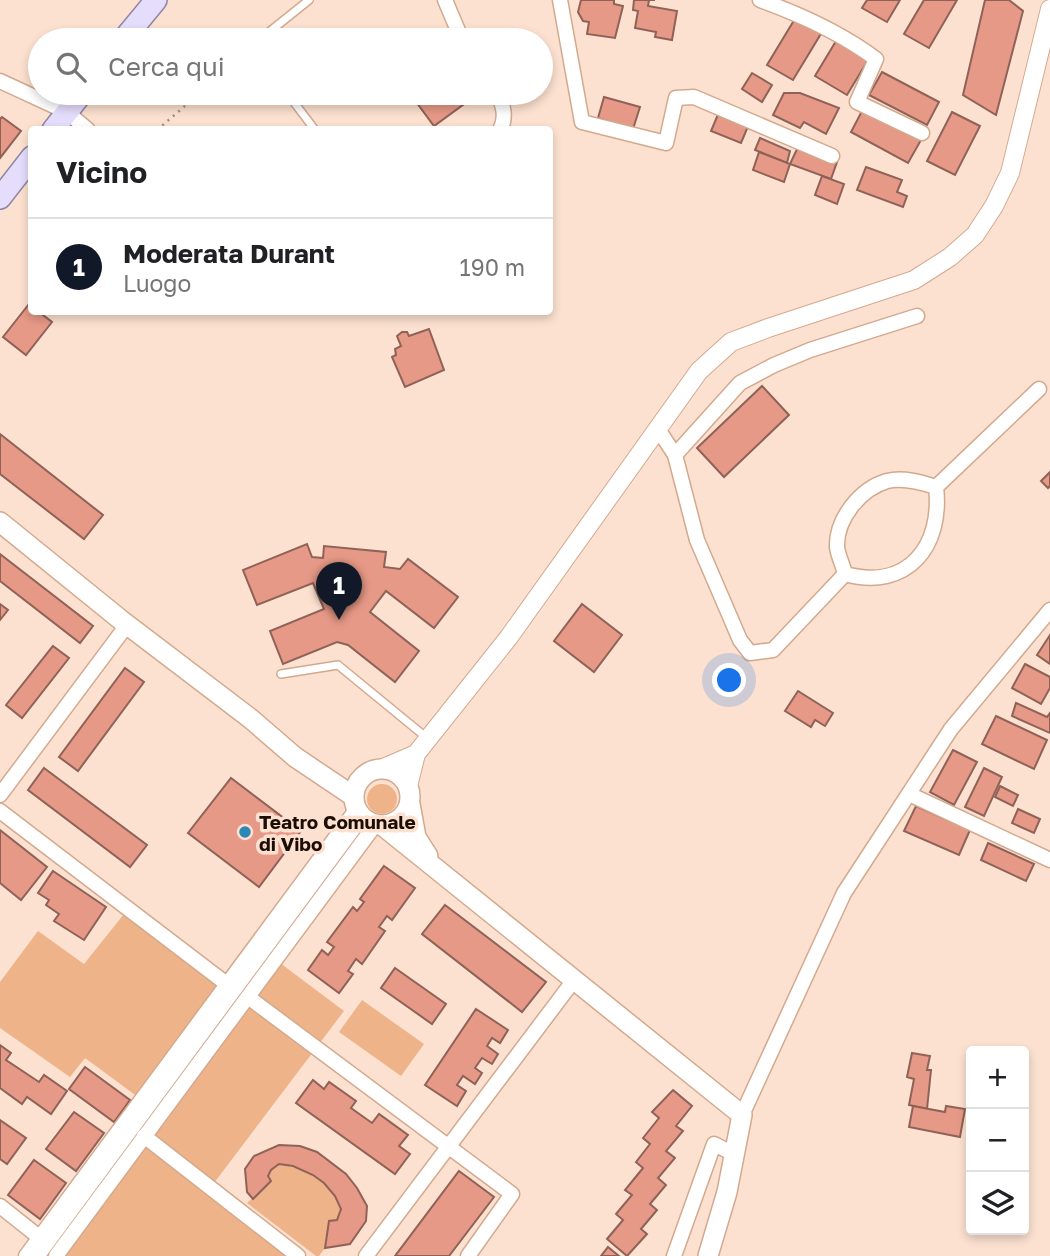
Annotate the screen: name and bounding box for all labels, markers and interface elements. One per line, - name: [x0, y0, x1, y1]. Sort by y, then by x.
- search box: [28, 28, 553, 105]
- icon: search: [52, 48, 90, 86]
- text: Cerca qui: [108, 51, 225, 82]
- text: Vicino: [56, 154, 147, 190]
- text: Moderata Durant: [123, 238, 335, 269]
- text: 1: [73, 253, 85, 281]
- text: 190 m: [460, 253, 525, 281]
- text: Luogo: [123, 269, 191, 297]
- pin: 1: [316, 562, 362, 620]
- your location: [712, 663, 746, 697]
- place label: Teatro Comunale di Vibo: [259, 810, 416, 855]
- marker: Teatro Comunale di Vibo: [237, 824, 253, 840]
- map controls: [966, 1046, 1029, 1235]
- button: +: [966, 1046, 1029, 1109]
- button: −: [966, 1109, 1029, 1172]
- button: layers: [966, 1172, 1029, 1235]

